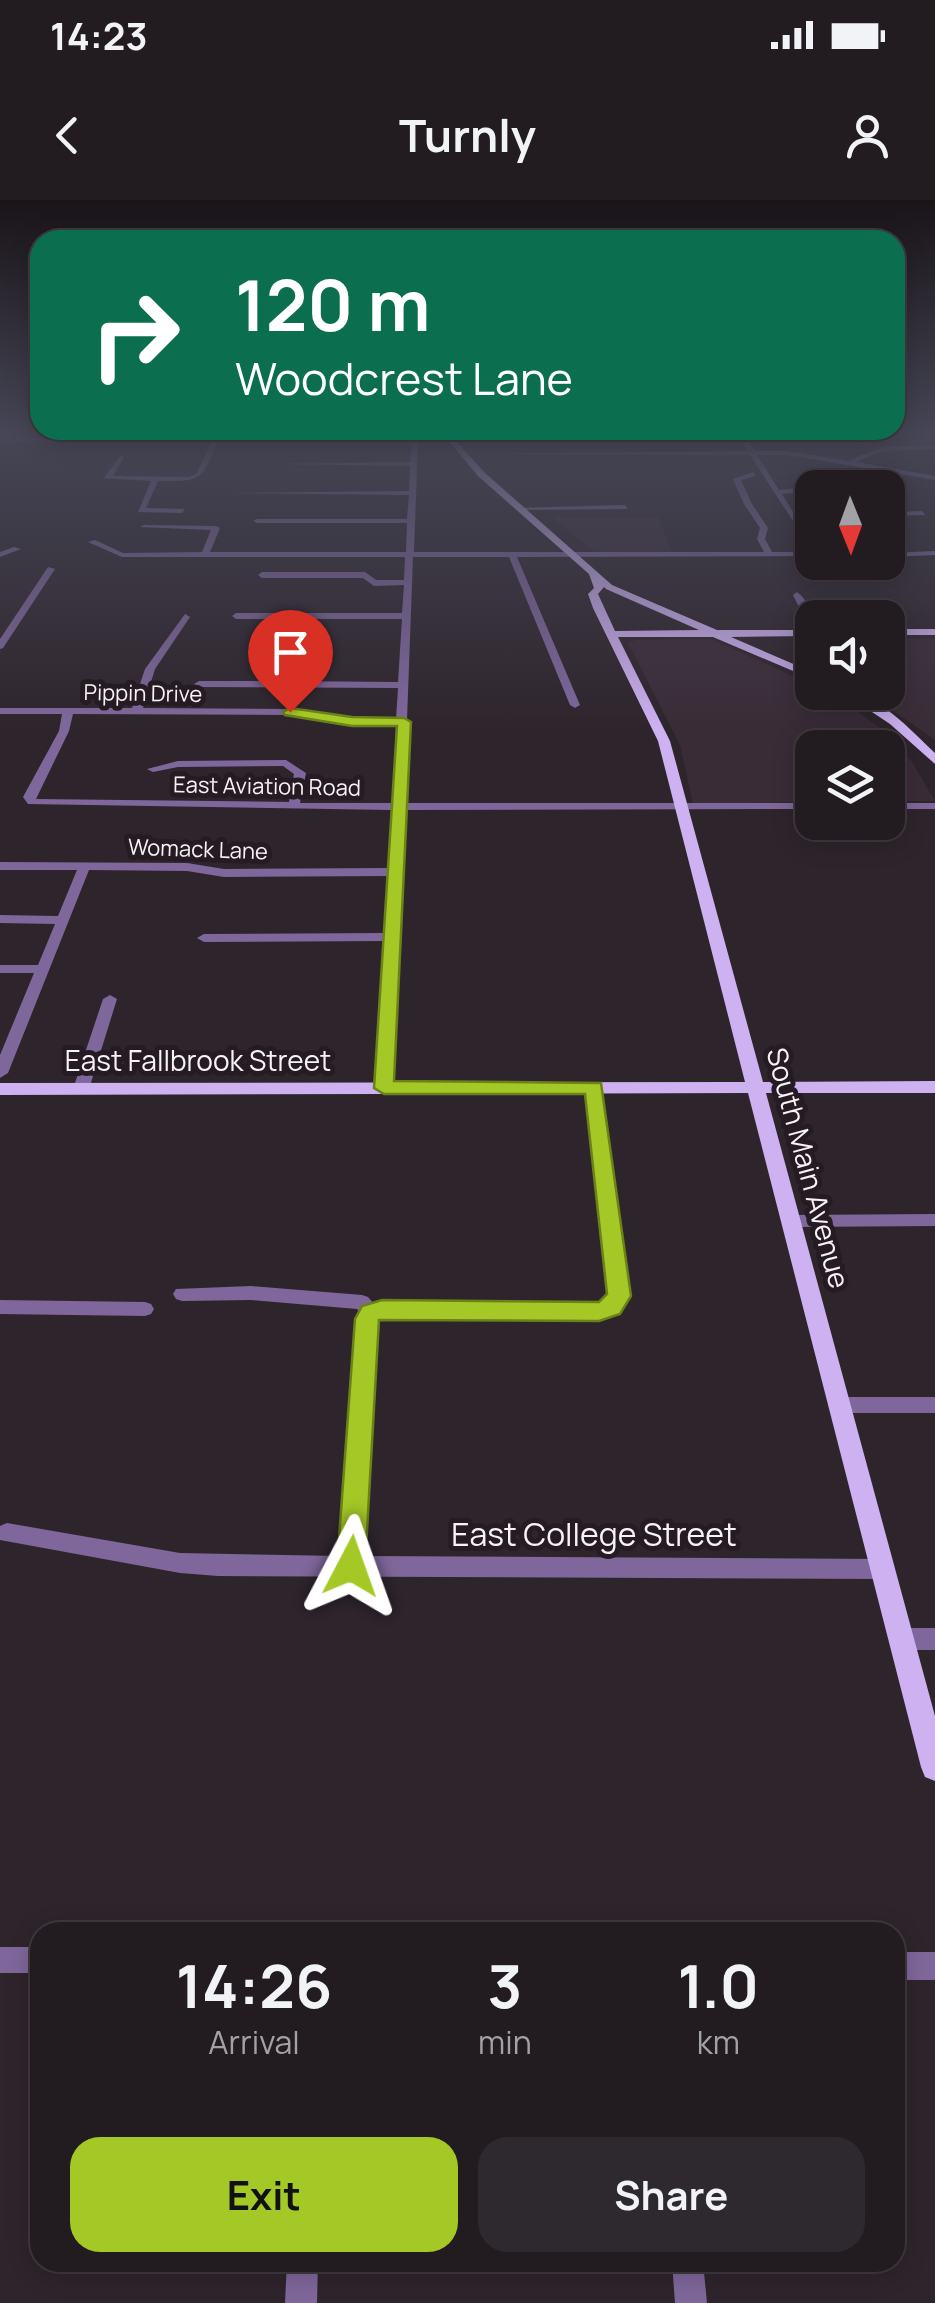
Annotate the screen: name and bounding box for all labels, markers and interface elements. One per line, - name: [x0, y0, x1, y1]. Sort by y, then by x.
- text: 14:23: [50, 9, 148, 61]
- text: Turnly: [399, 104, 536, 166]
- icon: back: [40, 108, 95, 163]
- icon: person: [840, 108, 895, 163]
- text: 120 m: [235, 256, 430, 352]
- icon: right: [70, 270, 200, 400]
- text: Woodcrest Lane: [235, 347, 573, 409]
- north arrow: [795, 470, 905, 580]
- map controls: [795, 470, 905, 840]
- button: sound: [795, 600, 905, 710]
- pin: [248, 610, 333, 713]
- icon: arrive: [263, 625, 318, 680]
- street label: Pippin Drive: [83, 677, 203, 709]
- button: layers: [795, 730, 905, 840]
- street label: East Aviation Road: [173, 769, 361, 803]
- street label: Womack Lane: [128, 832, 269, 866]
- street label: East Fallbrook Street: [65, 1041, 331, 1079]
- street label: South Main Avenue: [759, 1043, 859, 1292]
- street label: East College Street: [451, 1512, 737, 1556]
- position arrow: [299, 1514, 403, 1618]
- text: 14:26: [176, 1944, 332, 2026]
- text: 3: [487, 1944, 522, 2026]
- text: 1.0: [678, 1944, 759, 2026]
- text: Arrival: [208, 2020, 300, 2064]
- text: min: [478, 2020, 532, 2064]
- text: km: [697, 2020, 740, 2064]
- button: Exit: [70, 2137, 458, 2252]
- button: Share: [478, 2137, 865, 2252]

